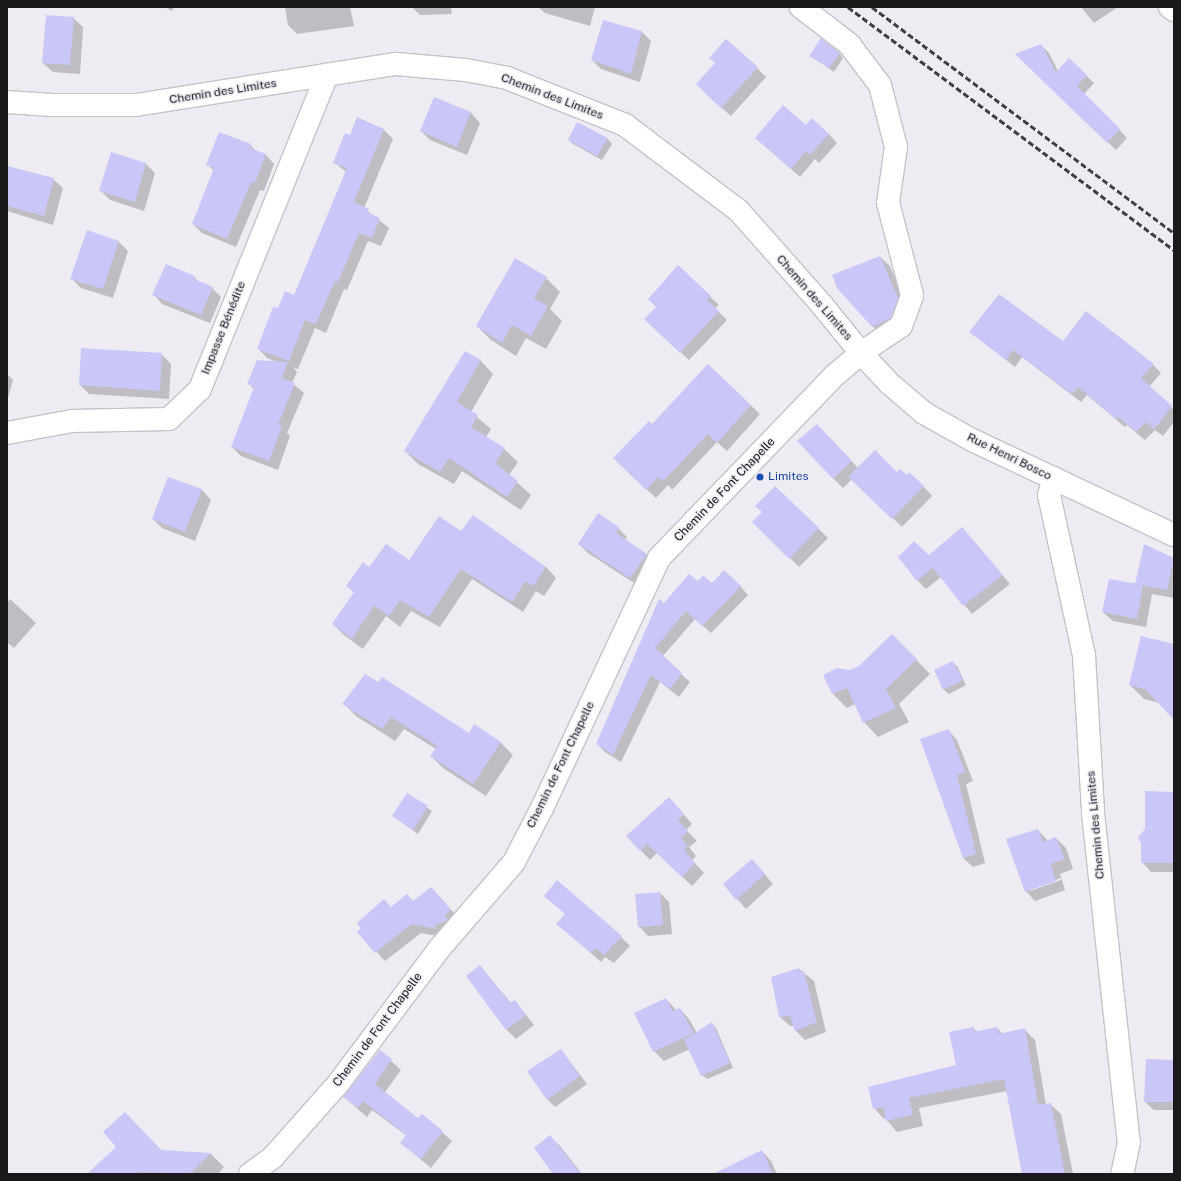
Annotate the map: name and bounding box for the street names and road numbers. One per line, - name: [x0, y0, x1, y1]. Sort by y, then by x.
- street label: Chemin des Limites: [499, 71, 605, 123]
- street label: Chemin des Limites: [168, 76, 278, 108]
- street label: Chemin des Limites: [773, 252, 855, 344]
- street label: Impasse Bénédite: [199, 279, 249, 377]
- street label: Rue Henri Bosco: [964, 430, 1054, 484]
- street label: Chemin de Font Chapelle: [671, 435, 779, 545]
- street label: Chemin de Font Chapelle: [524, 699, 598, 831]
- street label: Chemin des Limites: [1084, 770, 1108, 880]
- street label: Chemin de Font Chapelle: [330, 970, 426, 1090]

